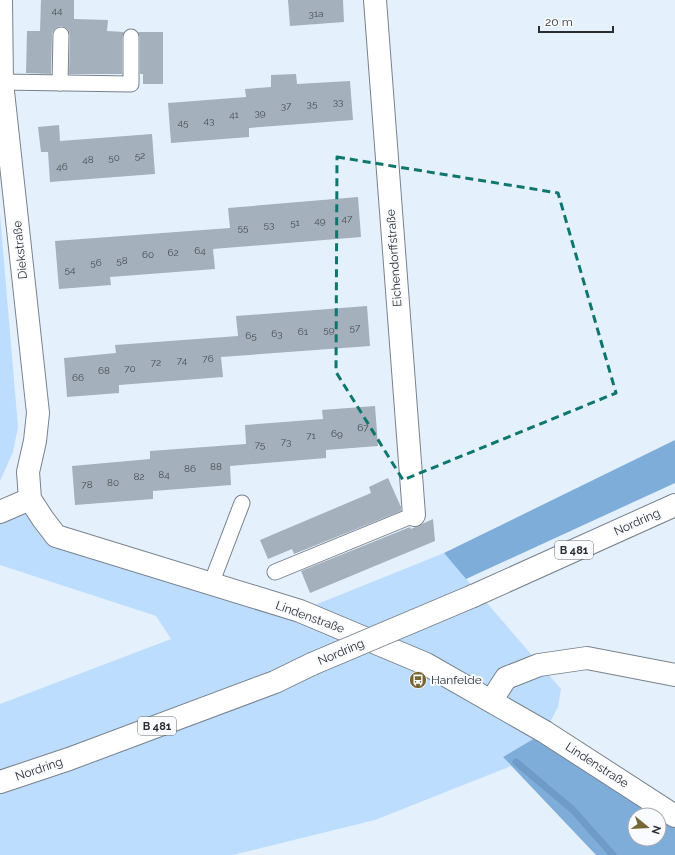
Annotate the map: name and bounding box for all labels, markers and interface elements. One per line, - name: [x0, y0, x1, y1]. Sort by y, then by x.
- house number: 44: [52, 5, 63, 16]
- house number: 31a: [308, 8, 324, 19]
- scale bar: [539, 8, 613, 34]
- text: 20 m: [545, 15, 573, 29]
- house number: 33: [333, 96, 343, 107]
- house number: 35: [307, 98, 318, 109]
- house number: 37: [281, 100, 292, 111]
- house number: 39: [254, 107, 266, 118]
- house number: 41: [229, 109, 240, 120]
- house number: 43: [204, 115, 214, 126]
- house number: 45: [178, 117, 189, 128]
- house number: 52: [135, 150, 145, 161]
- house number: 50: [108, 152, 120, 163]
- house number: 48: [82, 154, 94, 165]
- house number: 46: [56, 161, 68, 172]
- street label: Eichendorffstraße: [384, 209, 404, 307]
- house number: 47: [342, 213, 353, 224]
- house number: 49: [314, 215, 326, 226]
- house number: 51: [290, 217, 301, 228]
- house number: 53: [264, 219, 274, 230]
- street label: Diekstraße: [10, 220, 30, 280]
- house number: 55: [238, 222, 249, 233]
- house number: 64: [194, 245, 206, 256]
- house number: 62: [167, 247, 179, 258]
- house number: 60: [142, 249, 154, 260]
- house number: 58: [116, 255, 128, 266]
- house number: 56: [90, 257, 102, 268]
- house number: 54: [65, 264, 76, 275]
- house number: 57: [350, 322, 361, 333]
- house number: 59: [323, 324, 335, 335]
- house number: 61: [298, 326, 309, 337]
- house number: 63: [271, 328, 283, 339]
- house number: 65: [245, 330, 257, 341]
- house number: 76: [202, 353, 214, 364]
- house number: 74: [177, 355, 188, 366]
- house number: 72: [151, 357, 161, 368]
- house number: 70: [124, 363, 136, 374]
- house number: 68: [98, 365, 110, 376]
- house number: 66: [72, 372, 84, 383]
- house number: 67: [357, 422, 369, 433]
- house number: 69: [331, 428, 343, 439]
- house number: 71: [306, 430, 317, 441]
- house number: 73: [281, 436, 291, 447]
- house number: 75: [255, 439, 266, 450]
- house number: 88: [210, 461, 222, 472]
- house number: 86: [184, 463, 196, 474]
- house number: 84: [158, 469, 170, 480]
- house number: 82: [133, 471, 145, 482]
- house number: 80: [107, 477, 119, 488]
- house number: 78: [81, 479, 93, 490]
- street label: Nordring: [612, 506, 662, 538]
- road number: B 481: [555, 541, 593, 559]
- street label: Lindenstraße: [274, 598, 346, 636]
- street label: Nordring: [316, 636, 366, 668]
- bus stop icon: Hanfelde: [408, 670, 428, 690]
- place label: Hanfelde: [431, 673, 482, 687]
- road number: B 481: [138, 717, 176, 735]
- street label: Lindenstraße: [563, 739, 631, 791]
- street label: Nordring: [14, 754, 64, 784]
- north arrow: [627, 807, 667, 847]
- text: N: [649, 824, 664, 836]

